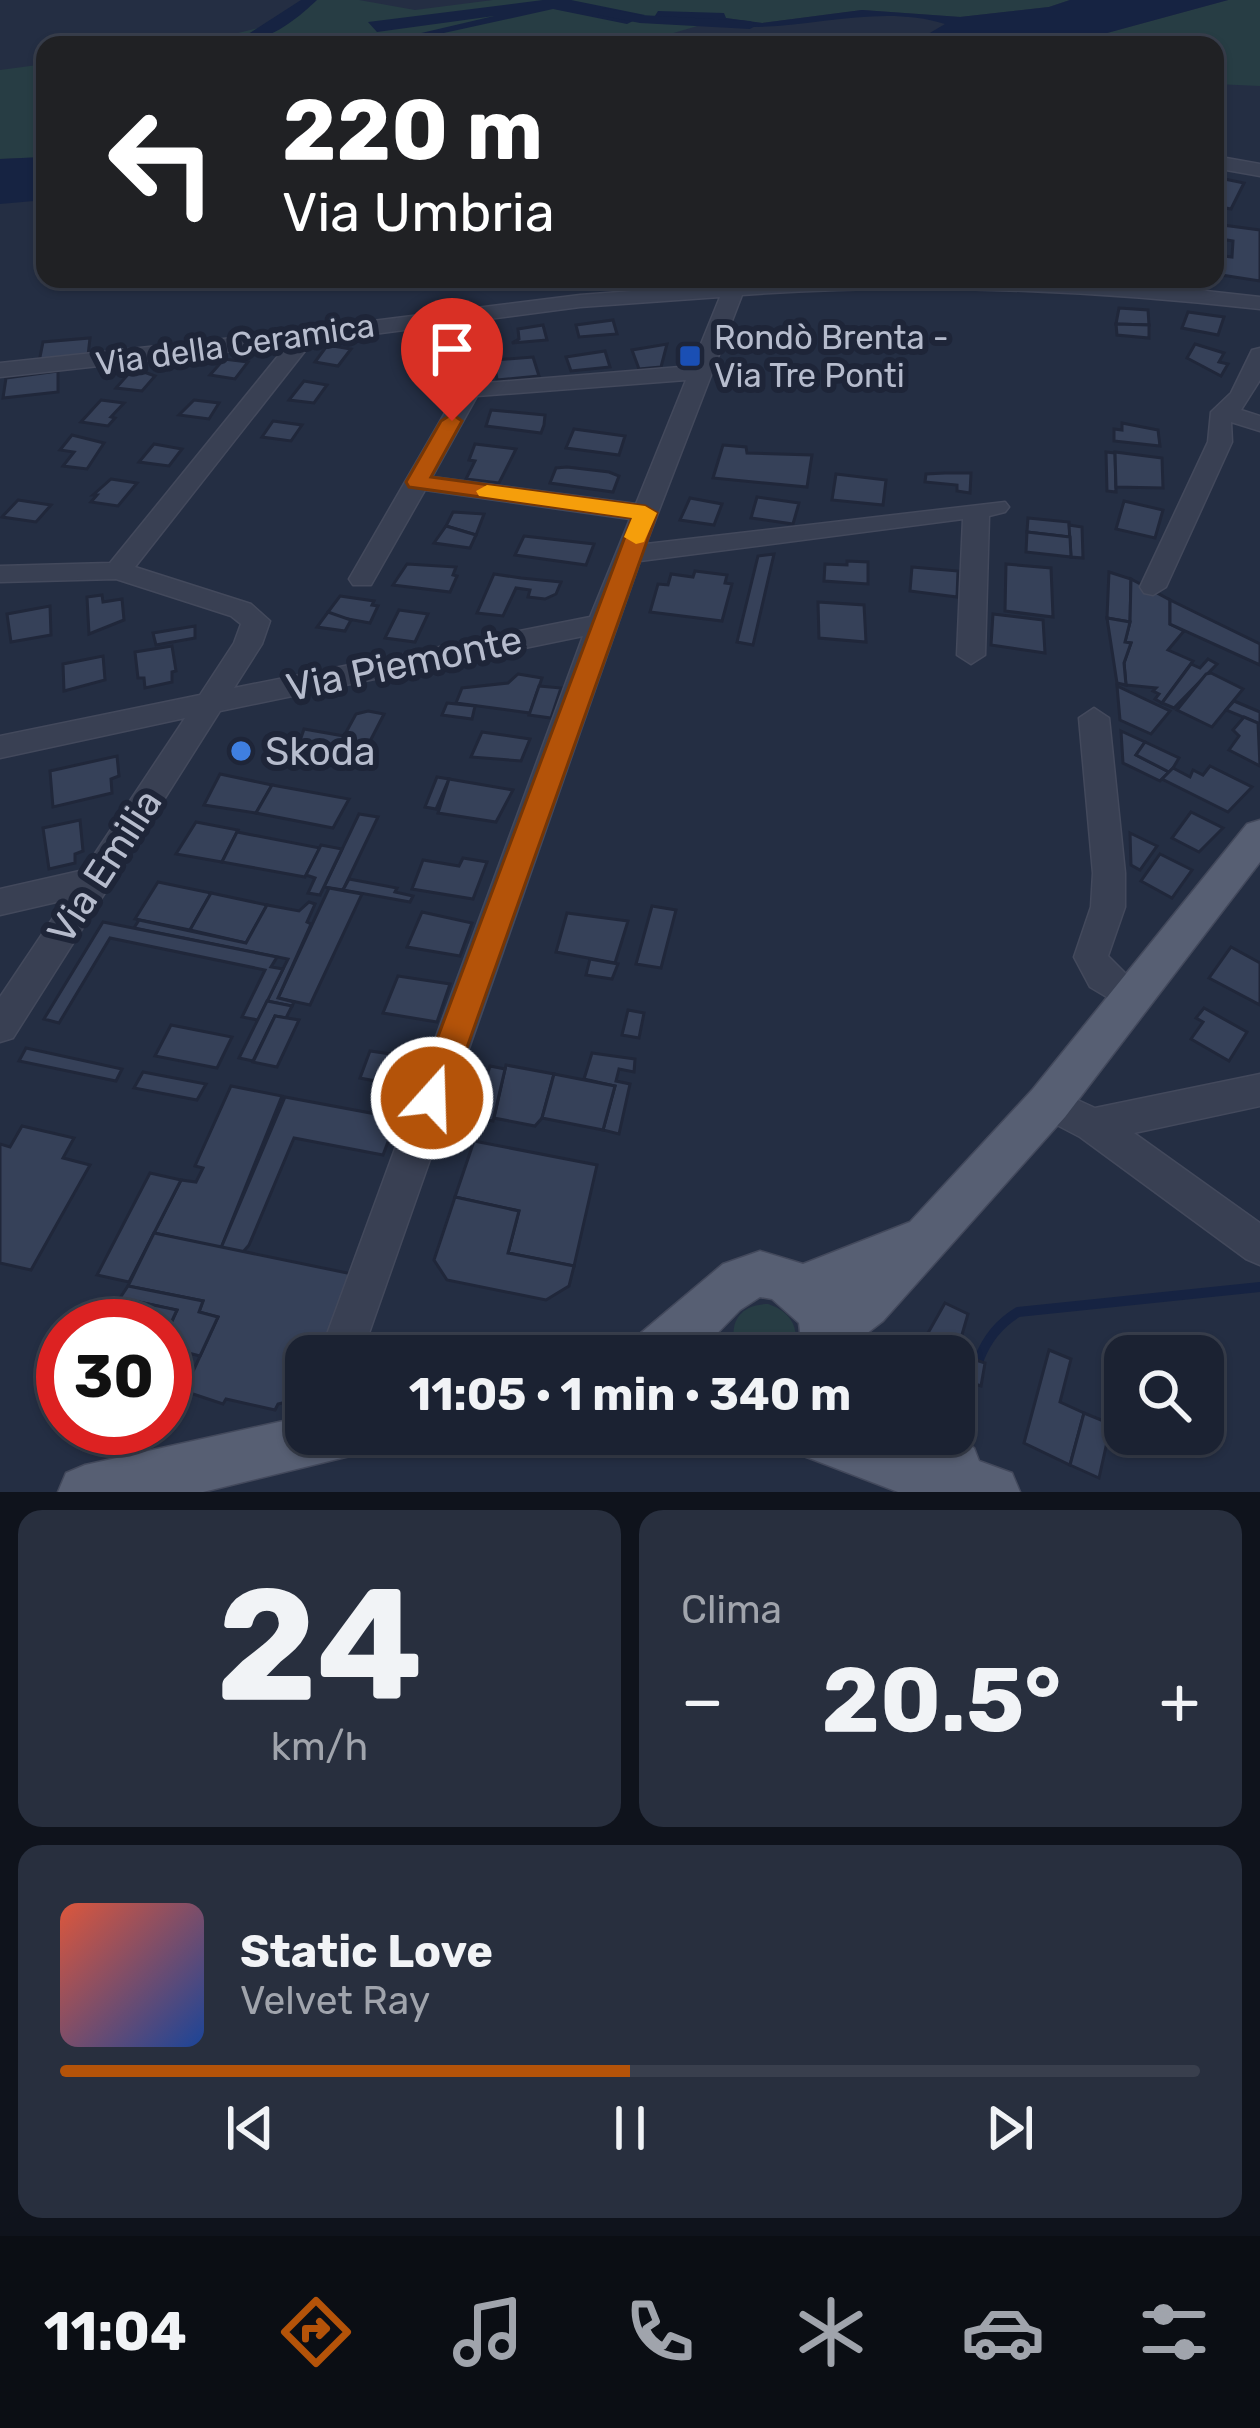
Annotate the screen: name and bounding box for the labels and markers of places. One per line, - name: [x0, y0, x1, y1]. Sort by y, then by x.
- pin: [401, 298, 503, 421]
- place label: Rondò Brenta - Via Tre Ponti: [714, 318, 949, 395]
- marker: Rondò Brenta - Via Tre Ponti: [677, 343, 703, 369]
- place label: Skoda: [265, 729, 376, 775]
- marker: Skoda: [228, 738, 254, 764]

